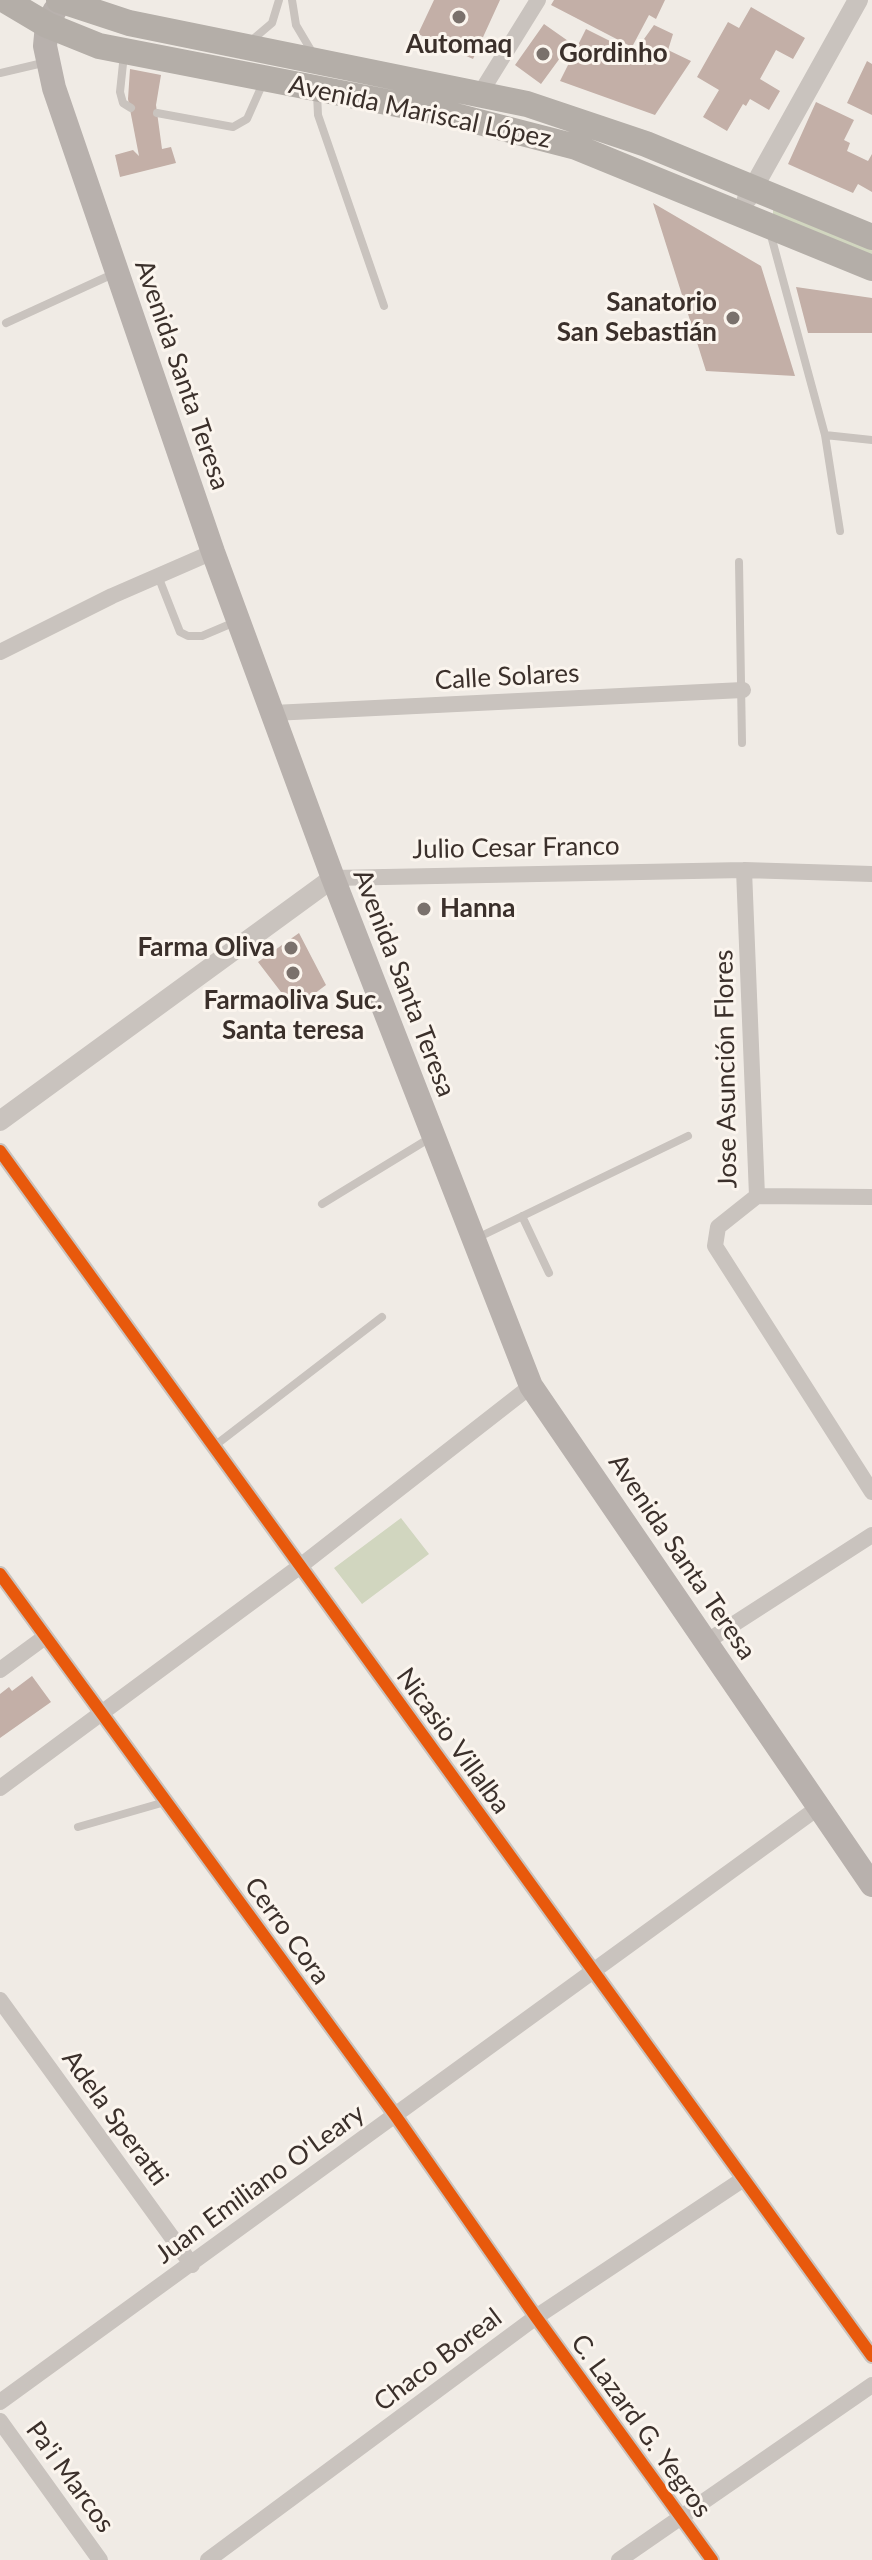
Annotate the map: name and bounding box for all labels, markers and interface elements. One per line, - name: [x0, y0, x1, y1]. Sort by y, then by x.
- marker: Automaq: [450, 8, 468, 26]
- place label: Automaq: [406, 29, 512, 61]
- place label: Gordinho: [559, 38, 668, 70]
- marker: Gordinho: [534, 45, 552, 63]
- street label: Avenida Mariscal López: [286, 69, 554, 155]
- street label: Avenida Santa Teresa: [128, 256, 236, 494]
- place label: Sanatorio San Sebastián: [557, 287, 717, 348]
- marker: Sanatorio San Sebastián: [724, 309, 742, 327]
- street label: Calle Solares: [434, 658, 580, 696]
- street label: Julio Cesar Franco: [412, 831, 620, 865]
- street label: Avenida Santa Teresa: [346, 865, 462, 1101]
- place label: Hanna: [440, 893, 515, 925]
- marker: Hanna: [415, 900, 433, 918]
- place label: Farma Oliva: [137, 932, 275, 964]
- marker: Farma Oliva: [282, 939, 300, 957]
- street label: Jose Asunción Flores: [708, 949, 744, 1189]
- marker: Farmaoliva Suc. Santa teresa: [284, 964, 302, 982]
- place label: Farmaoliva Suc. Santa teresa: [203, 985, 383, 1046]
- street label: Avenida Santa Teresa: [602, 1448, 762, 1666]
- street label: Nicasio Villalba: [390, 1662, 516, 1820]
- street label: Cerro Cora: [238, 1871, 336, 1991]
- street label: Adela Speratti: [55, 2044, 175, 2192]
- street label: Juan Emiliano O'Leary: [149, 2098, 371, 2270]
- street label: Chaco Boreal: [368, 2302, 508, 2418]
- street label: C. Lazard G. Yegros: [564, 2328, 718, 2524]
- street label: Pa'i Marcos: [19, 2415, 121, 2539]

